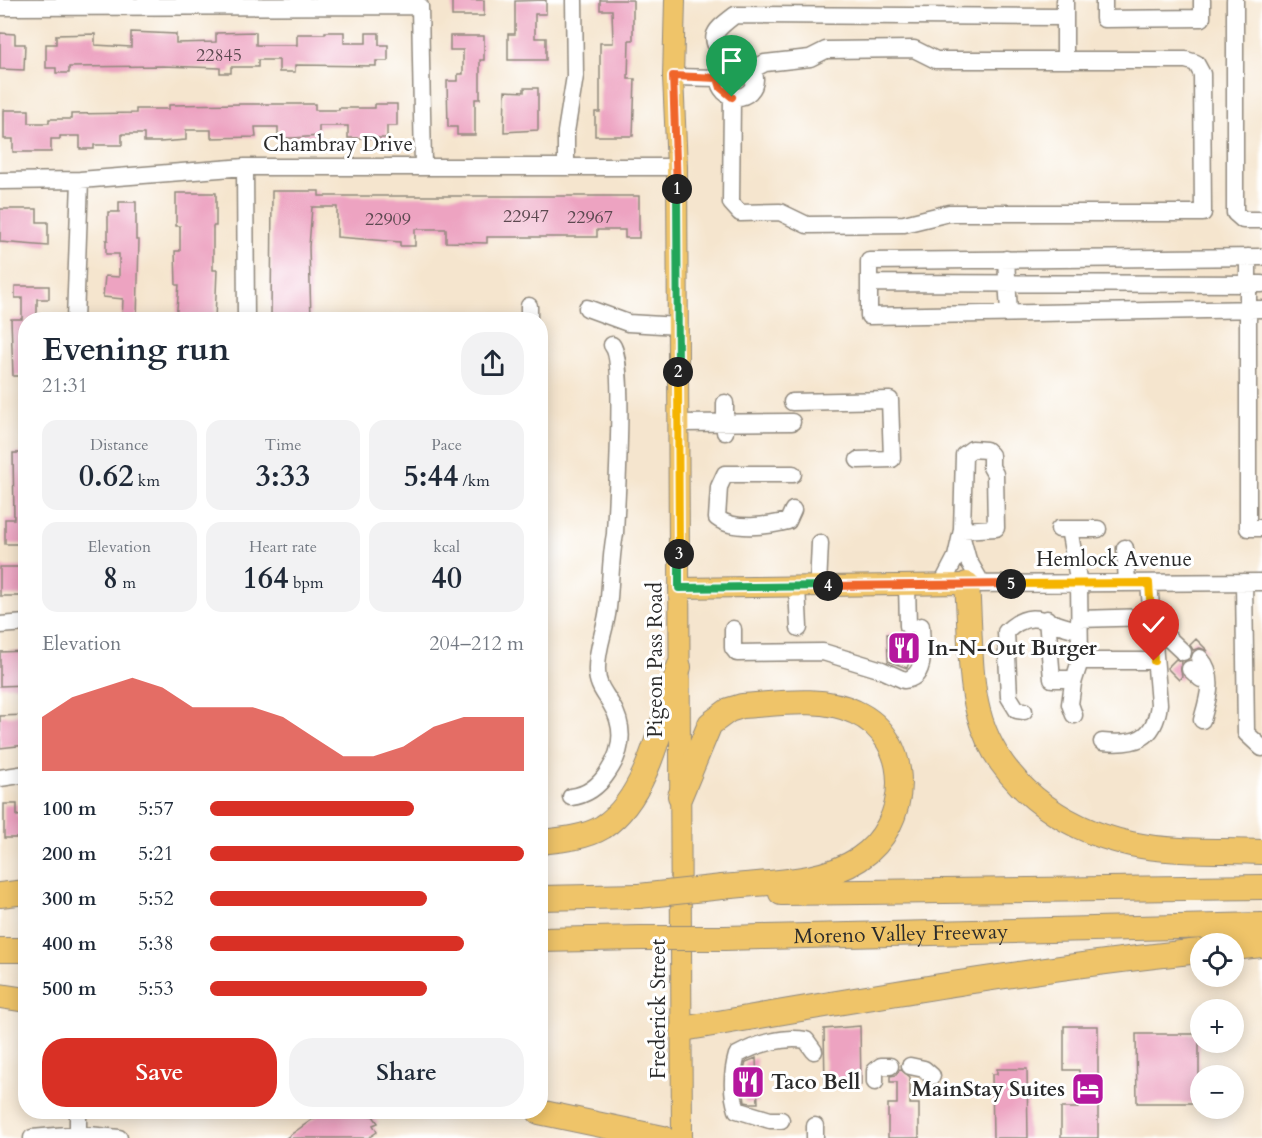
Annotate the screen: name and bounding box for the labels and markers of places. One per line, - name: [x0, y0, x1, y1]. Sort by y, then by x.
- pin: [706, 35, 757, 97]
- pin: 1: [662, 174, 692, 204]
- pin: 2: [663, 357, 693, 387]
- pin: 3: [664, 539, 694, 569]
- pin: 5: [996, 569, 1026, 599]
- pin: 4: [813, 571, 843, 601]
- pin: [1128, 599, 1179, 661]
- restaurant icon: In-N-Out Burger: [886, 630, 922, 666]
- place label: In-N-Out Burger: [927, 634, 1098, 663]
- restaurant icon: Taco Bell: [730, 1064, 766, 1100]
- place label: Taco Bell: [771, 1068, 860, 1097]
- hotel icon: MainStay Suites: [1070, 1071, 1106, 1107]
- place label: MainStay Suites: [912, 1075, 1065, 1104]

